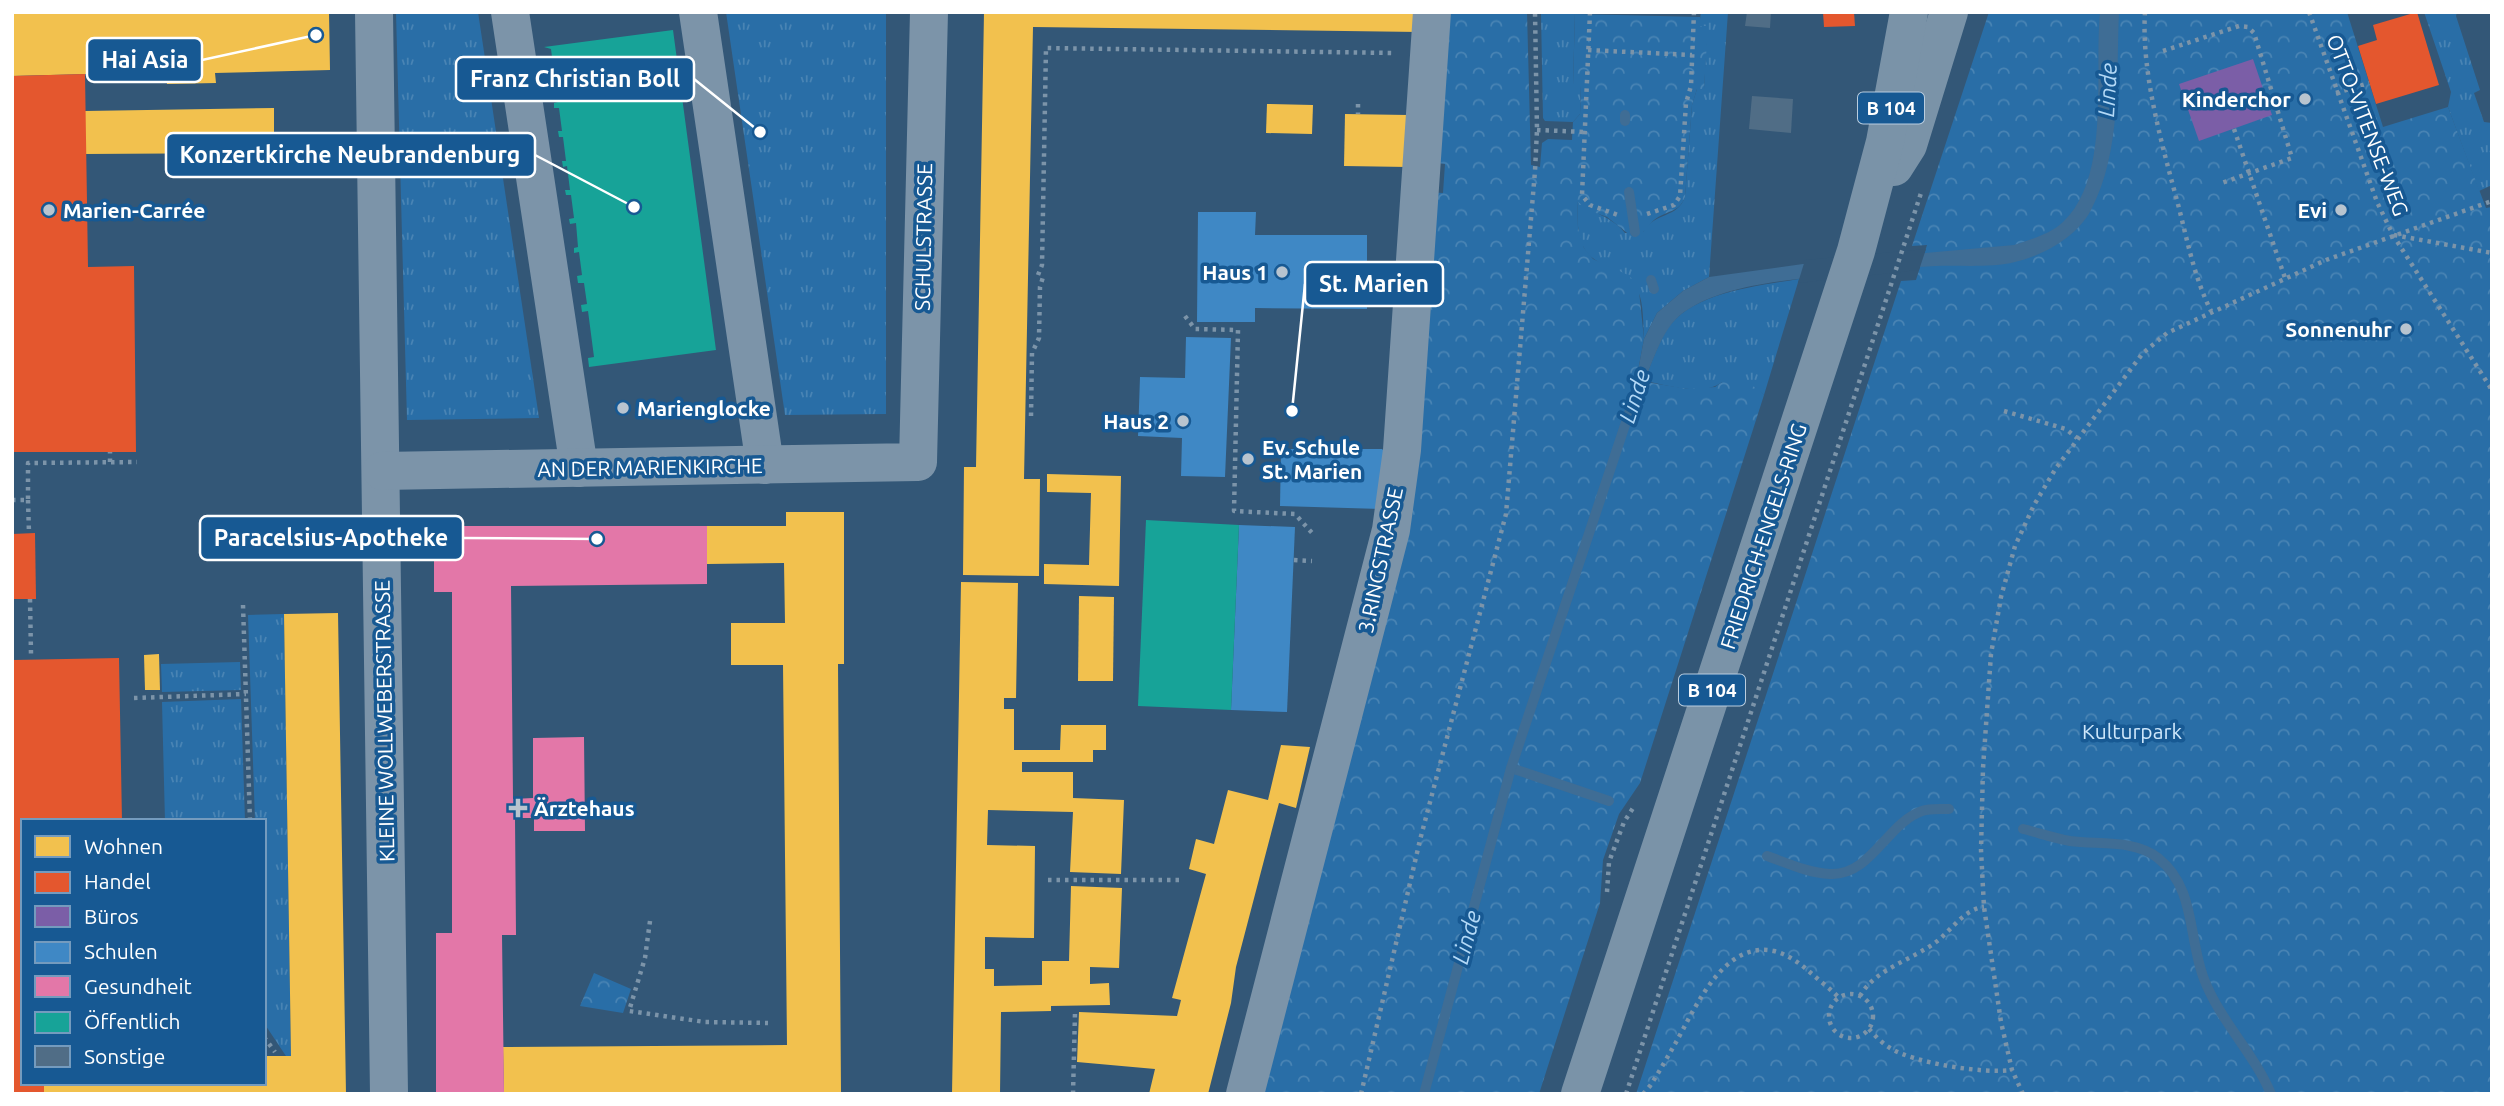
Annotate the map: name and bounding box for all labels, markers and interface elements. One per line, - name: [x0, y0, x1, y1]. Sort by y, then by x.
- street label: OTTO-VITENSE-WEG: [2322, 31, 2414, 219]
- callout: Hai Asia: [87, 38, 202, 82]
- text: Hai Asia: [101, 47, 189, 72]
- callout: Franz Christian Boll: [456, 57, 694, 101]
- water label: Linde: [2093, 62, 2121, 118]
- text: Franz Christian Boll: [470, 66, 680, 91]
- place label: Kinderchor: [2182, 87, 2291, 111]
- marker: Kinderchor: [2297, 91, 2313, 107]
- road number: B 104: [1858, 92, 1924, 124]
- callout: Konzertkirche Neubrandenburg: [166, 133, 535, 177]
- text: Konzertkirche Neubrandenburg: [180, 142, 520, 167]
- street label: SCHULSTRASSE: [910, 163, 936, 311]
- place label: Marien-Carrée: [63, 198, 205, 222]
- place label: Evi: [2297, 198, 2327, 222]
- marker: Marien-Carrée: [41, 202, 57, 218]
- marker: Evi: [2333, 202, 2349, 218]
- place label: Haus 1: [1202, 260, 1268, 284]
- callout: St. Marien: [1305, 262, 1443, 306]
- marker: Haus 1: [1274, 264, 1290, 280]
- text: St. Marien: [1319, 271, 1429, 296]
- place label: Sonnenuhr: [2285, 317, 2392, 341]
- marker: Sonnenuhr: [2398, 321, 2414, 337]
- water label: Linde: [1614, 366, 1654, 426]
- place label: Marienglocke: [637, 396, 771, 420]
- marker: Marienglocke: [615, 400, 631, 416]
- place label: Haus 2: [1103, 409, 1169, 433]
- marker: Haus 2: [1175, 413, 1191, 429]
- street label: FRIEDRICH-ENGELS-RING: [1715, 420, 1811, 652]
- place label: Ev. Schule St. Marien: [1262, 435, 1362, 483]
- marker: Ev. Schule St. Marien: [1240, 451, 1256, 467]
- street label: AN DER MARIENKIRCHE: [537, 453, 763, 481]
- street label: 3.RINGSTRASSE: [1353, 485, 1407, 635]
- callout: Paracelsius-Apotheke: [200, 516, 463, 560]
- text: Paracelsius-Apotheke: [214, 525, 448, 550]
- street label: KLEINE WOLLWEBERSTRASSE: [370, 580, 398, 862]
- road number: B 104: [1679, 674, 1745, 706]
- park label: Kulturpark: [2082, 719, 2182, 743]
- place label: Ärztehaus: [534, 796, 635, 820]
- marker: Ärztehaus: [508, 798, 528, 818]
- legend: [21, 819, 266, 1085]
- text: Wohnen: [84, 834, 163, 858]
- text: Handel: [84, 869, 151, 893]
- text: Büros: [84, 904, 139, 928]
- water label: Linde: [1447, 907, 1485, 966]
- text: Schulen: [84, 939, 158, 963]
- text: Gesundheit: [84, 974, 192, 998]
- text: Öffentlich: [84, 1009, 180, 1033]
- text: Sonstige: [84, 1044, 165, 1068]

